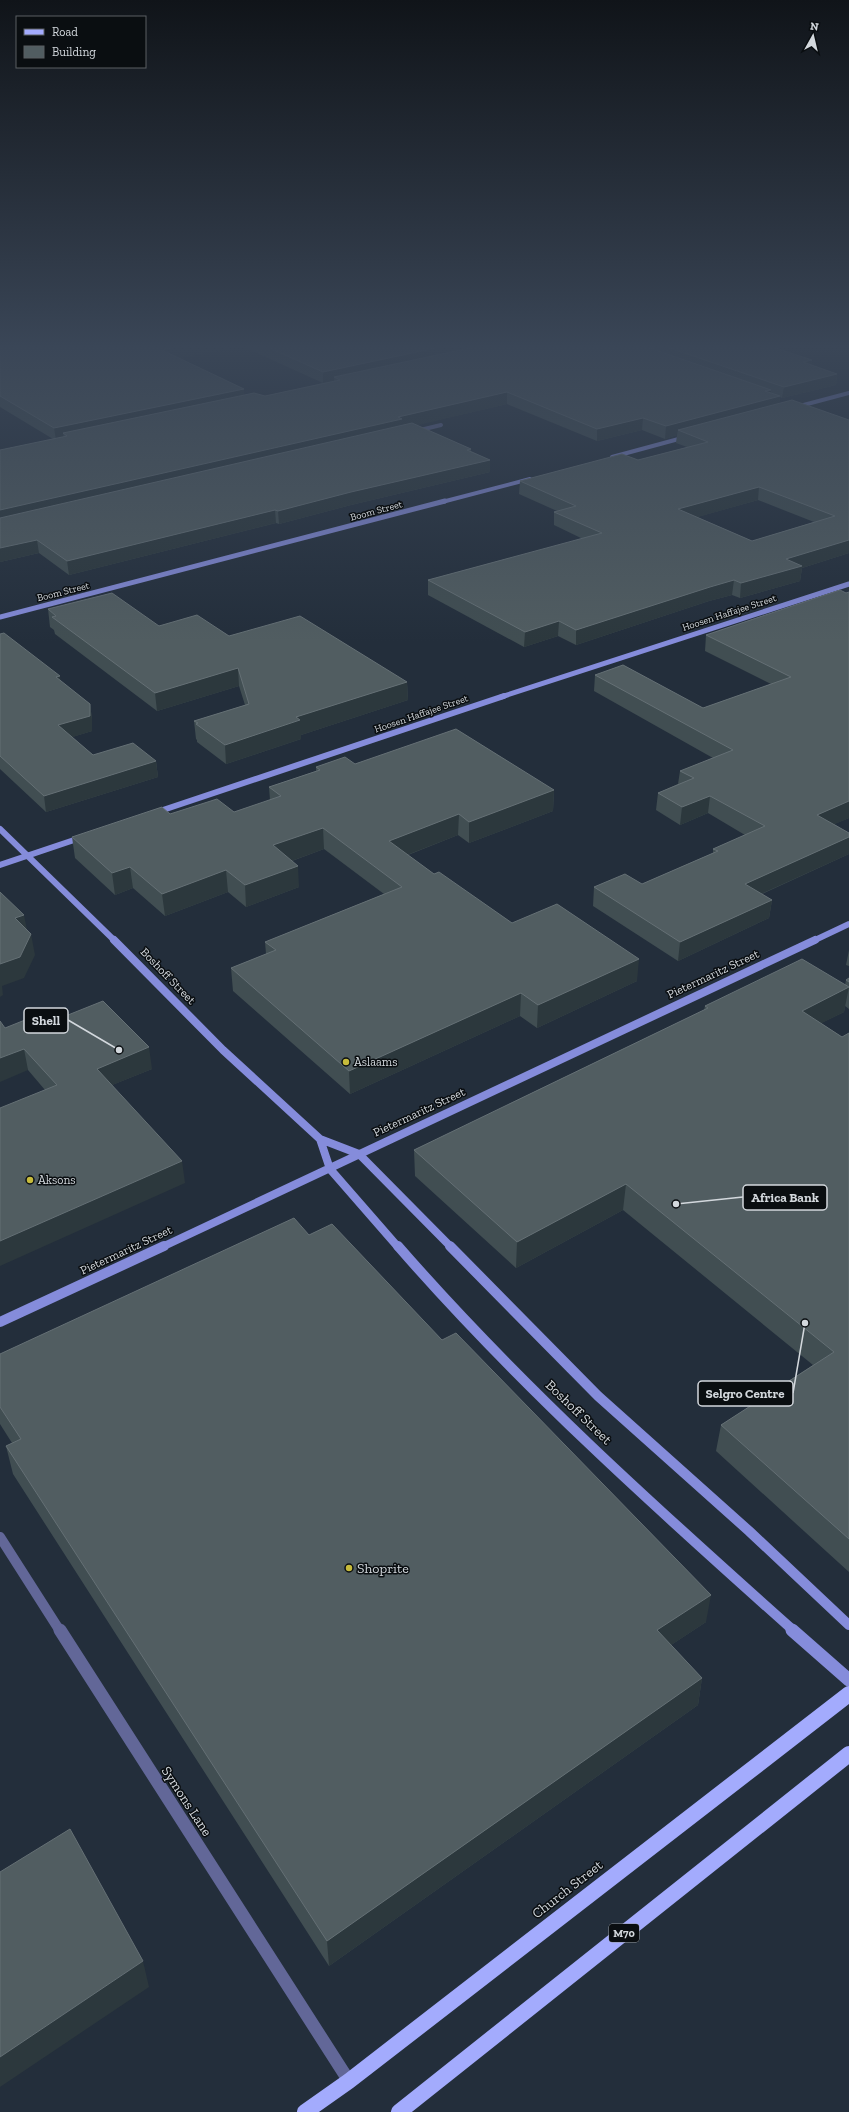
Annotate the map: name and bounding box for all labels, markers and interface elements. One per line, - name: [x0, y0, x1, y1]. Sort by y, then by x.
- legend: [16, 16, 146, 68]
- north arrow: [793, 16, 833, 56]
- text: N: [809, 20, 820, 34]
- text: Road: [52, 25, 78, 39]
- text: Building: [52, 45, 96, 59]
- street label: Boom Street: [349, 498, 404, 524]
- street label: Boom Street: [36, 580, 91, 604]
- street label: Hoosen Haffajee Street: [681, 592, 778, 634]
- street label: Hoosen Haffajee Street: [373, 692, 470, 736]
- street label: Boshoff Street: [138, 945, 199, 1008]
- street label: Pietermaritz Street: [665, 946, 762, 1001]
- callout: Shell: [24, 1008, 68, 1033]
- text: Shell: [32, 1013, 61, 1028]
- place label: Aslaams: [354, 1055, 397, 1069]
- marker: Aslaams: [341, 1057, 351, 1067]
- street label: Pietermaritz Street: [371, 1084, 468, 1139]
- place label: Aksons: [38, 1173, 76, 1187]
- marker: Aksons: [25, 1175, 35, 1185]
- callout: Africa Bank: [743, 1185, 827, 1210]
- text: Africa Bank: [751, 1190, 819, 1205]
- street label: Pietermaritz Street: [78, 1222, 175, 1277]
- street label: Boshoff Street: [542, 1377, 616, 1449]
- callout: Selgro Centre: [698, 1381, 793, 1406]
- text: Selgro Centre: [705, 1386, 785, 1401]
- place label: Shoprite: [357, 1560, 409, 1577]
- marker: Shoprite: [344, 1563, 354, 1573]
- street label: Symons Lane: [158, 1763, 216, 1840]
- street label: Church Street: [529, 1856, 607, 1922]
- road number: M70: [609, 1924, 639, 1942]

